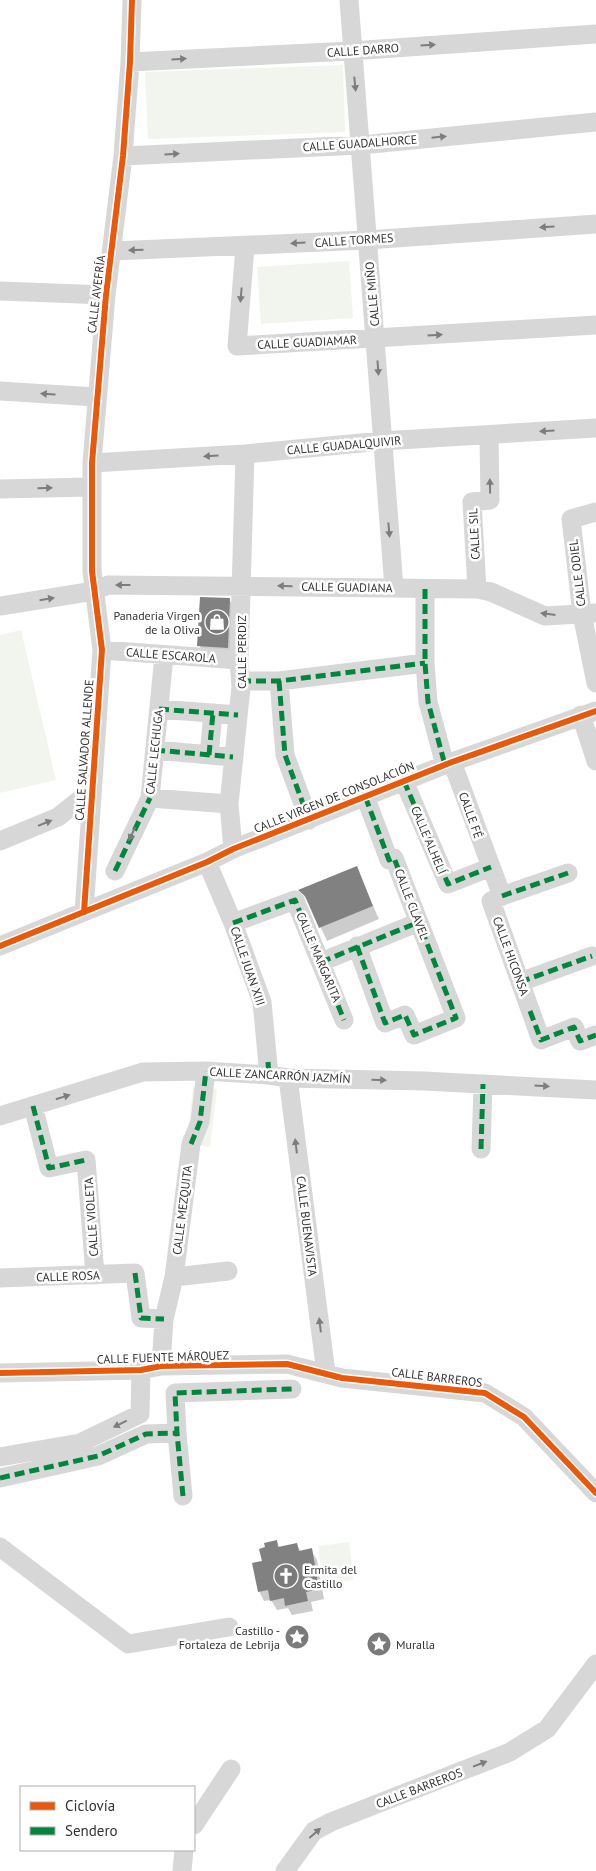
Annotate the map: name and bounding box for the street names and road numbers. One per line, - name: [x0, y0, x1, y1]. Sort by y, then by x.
- street label: CALLE DARRO: [327, 40, 399, 60]
- street label: CALLE GUADALHORCE: [302, 132, 418, 154]
- street label: CALLE TORMES: [314, 230, 394, 250]
- street label: CALLE AVEFRÍA: [84, 254, 108, 334]
- street label: CALLE MIÑO: [362, 261, 382, 327]
- street label: CALLE GUADIAMAR: [257, 332, 357, 352]
- street label: CALLE GUADALQUIVIR: [286, 433, 402, 457]
- street label: CALLE SIL: [465, 508, 483, 560]
- street label: CALLE ODIEL: [565, 538, 589, 608]
- street label: CALLE GUADIANA: [301, 579, 393, 595]
- street label: CALLE PERDIZ: [234, 615, 249, 689]
- street label: CALLE ESCAROLA: [126, 644, 216, 666]
- street label: CALLE SALVADOR ALLENDE: [72, 679, 96, 821]
- street label: CALLE LECHUGA: [142, 709, 166, 795]
- street label: CALLE VIRGEN DE CONSOLACIÓN: [252, 758, 416, 836]
- street label: CALLE FÉ: [456, 790, 486, 840]
- street label: CALLE ALHELÍ: [408, 804, 450, 877]
- street label: CALLE CLAVEL: [392, 866, 432, 942]
- street label: CALLE MARGARITA: [293, 910, 345, 1004]
- street label: CALLE HICONSA: [490, 914, 532, 998]
- street label: CALLE JUAN XIII: [227, 924, 269, 1008]
- street label: CALLE ZANCARRÓN JAZMÍN: [209, 1064, 351, 1086]
- street label: CALLE MEZQUITA: [169, 1164, 195, 1256]
- street label: CALLE BUENAVISTA: [293, 1175, 321, 1277]
- street label: CALLE VIOLETA: [81, 1177, 101, 1257]
- street label: CALLE ROSA: [36, 1267, 100, 1285]
- street label: CALLE FUENTE MÁRQUEZ: [97, 1347, 230, 1367]
- street label: CALLE BARREROS: [391, 1364, 483, 1390]
- street label: CALLE BARREROS: [374, 1765, 464, 1811]

